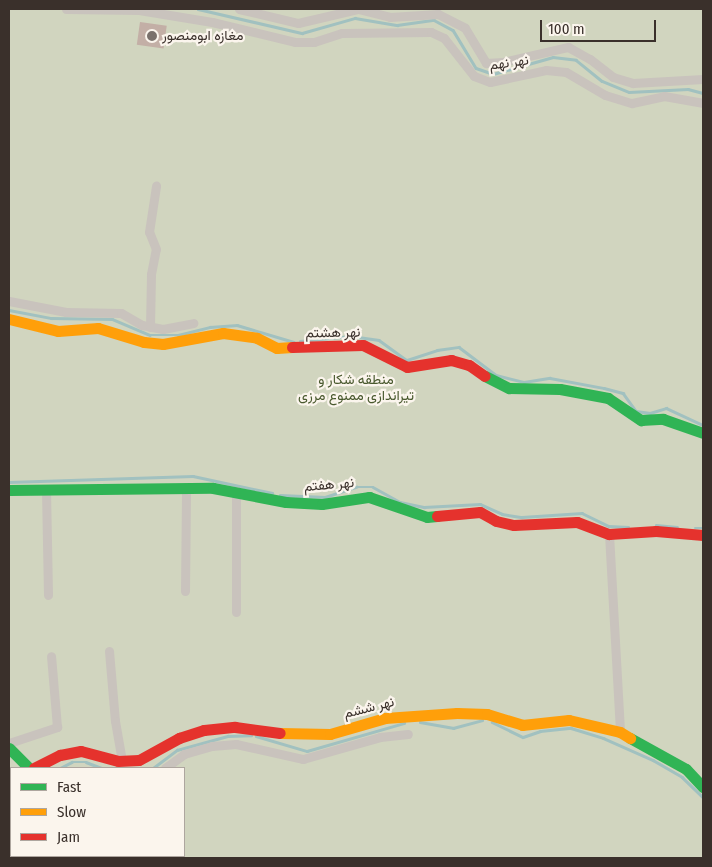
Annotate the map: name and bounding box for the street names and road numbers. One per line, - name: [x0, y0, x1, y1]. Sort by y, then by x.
- street label: نهر نهم: [488, 52, 530, 74]
- street label: نهر هشتم: [305, 324, 361, 342]
- street label: نهر هفتم: [303, 474, 355, 496]
- street label: نهر ششم: [342, 694, 396, 722]

